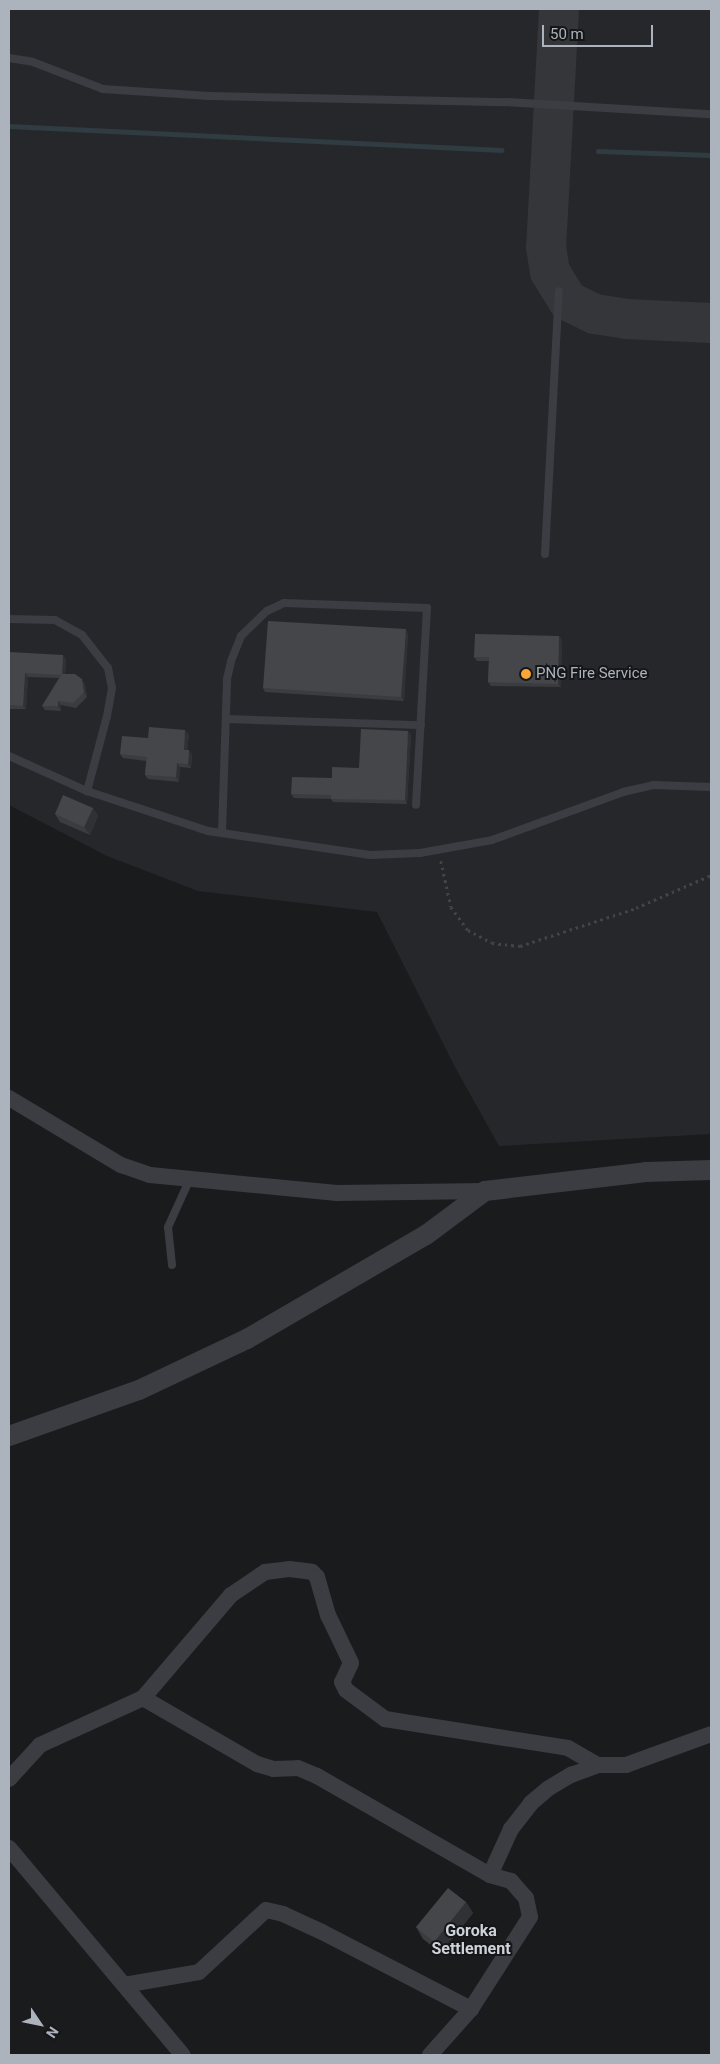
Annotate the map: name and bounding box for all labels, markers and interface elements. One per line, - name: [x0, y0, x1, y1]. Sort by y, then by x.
- scale bar: [545, 15, 656, 47]
- text: 50 m: [550, 25, 584, 43]
- place label: PNG Fire Service: [536, 665, 647, 683]
- marker: PNG Fire Service: [520, 668, 532, 680]
- district label: Goroka Settlement: [431, 1921, 511, 1959]
- north arrow: [15, 1999, 65, 2049]
- text: N: [43, 2024, 62, 2041]

